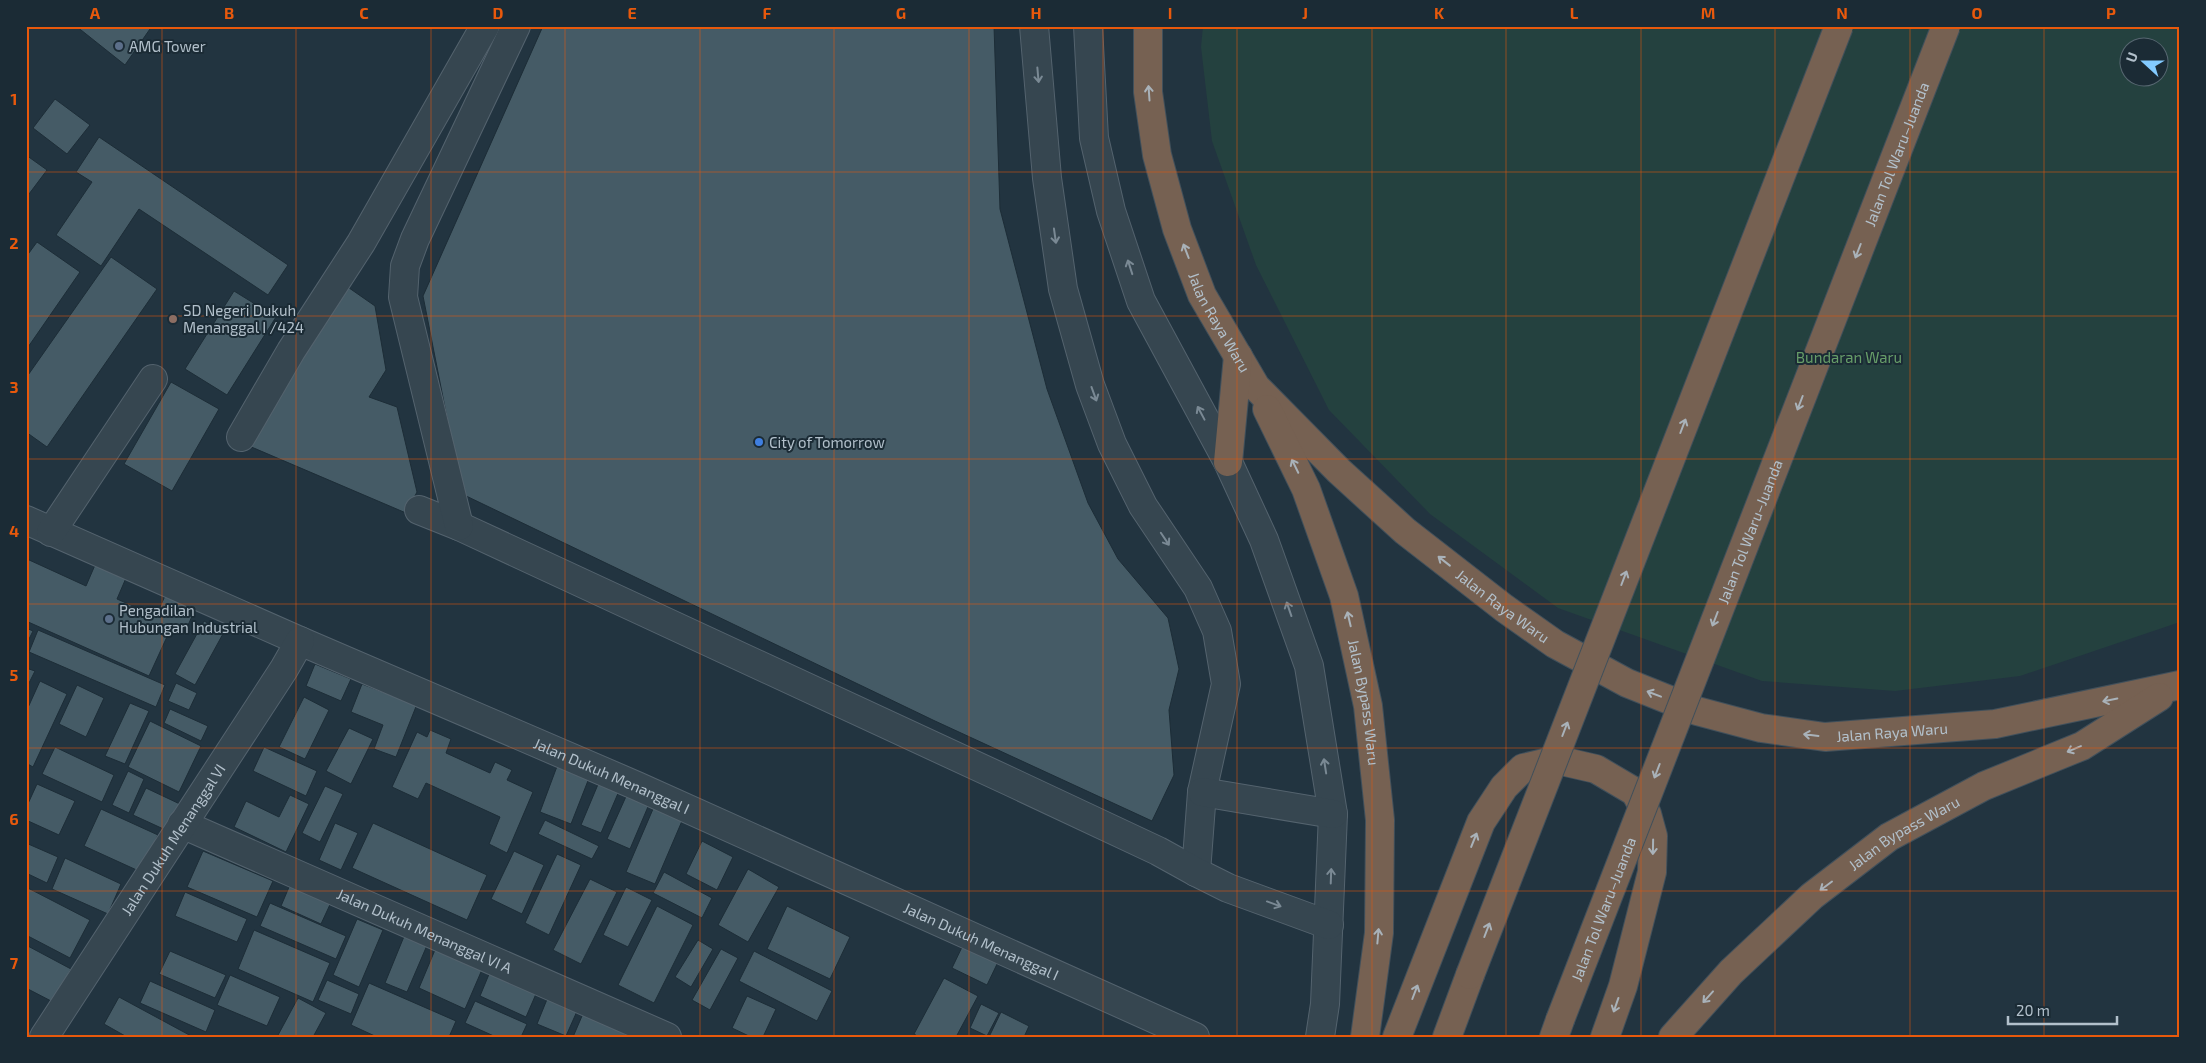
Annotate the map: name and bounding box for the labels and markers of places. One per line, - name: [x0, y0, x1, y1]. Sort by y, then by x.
- place label: AMG Tower: [129, 37, 206, 55]
- marker: AMG Tower: [113, 40, 125, 52]
- place label: SD Negeri Dukuh Menanggal I /424: [183, 301, 304, 336]
- marker: SD Negeri Dukuh Menanggal I /424: [167, 313, 179, 325]
- place label: City of Tomorrow: [769, 433, 885, 451]
- marker: City of Tomorrow: [753, 436, 765, 448]
- place label: Pengadilan Hubungan Industrial: [119, 601, 258, 636]
- marker: Pengadilan Hubungan Industrial: [103, 613, 115, 625]

